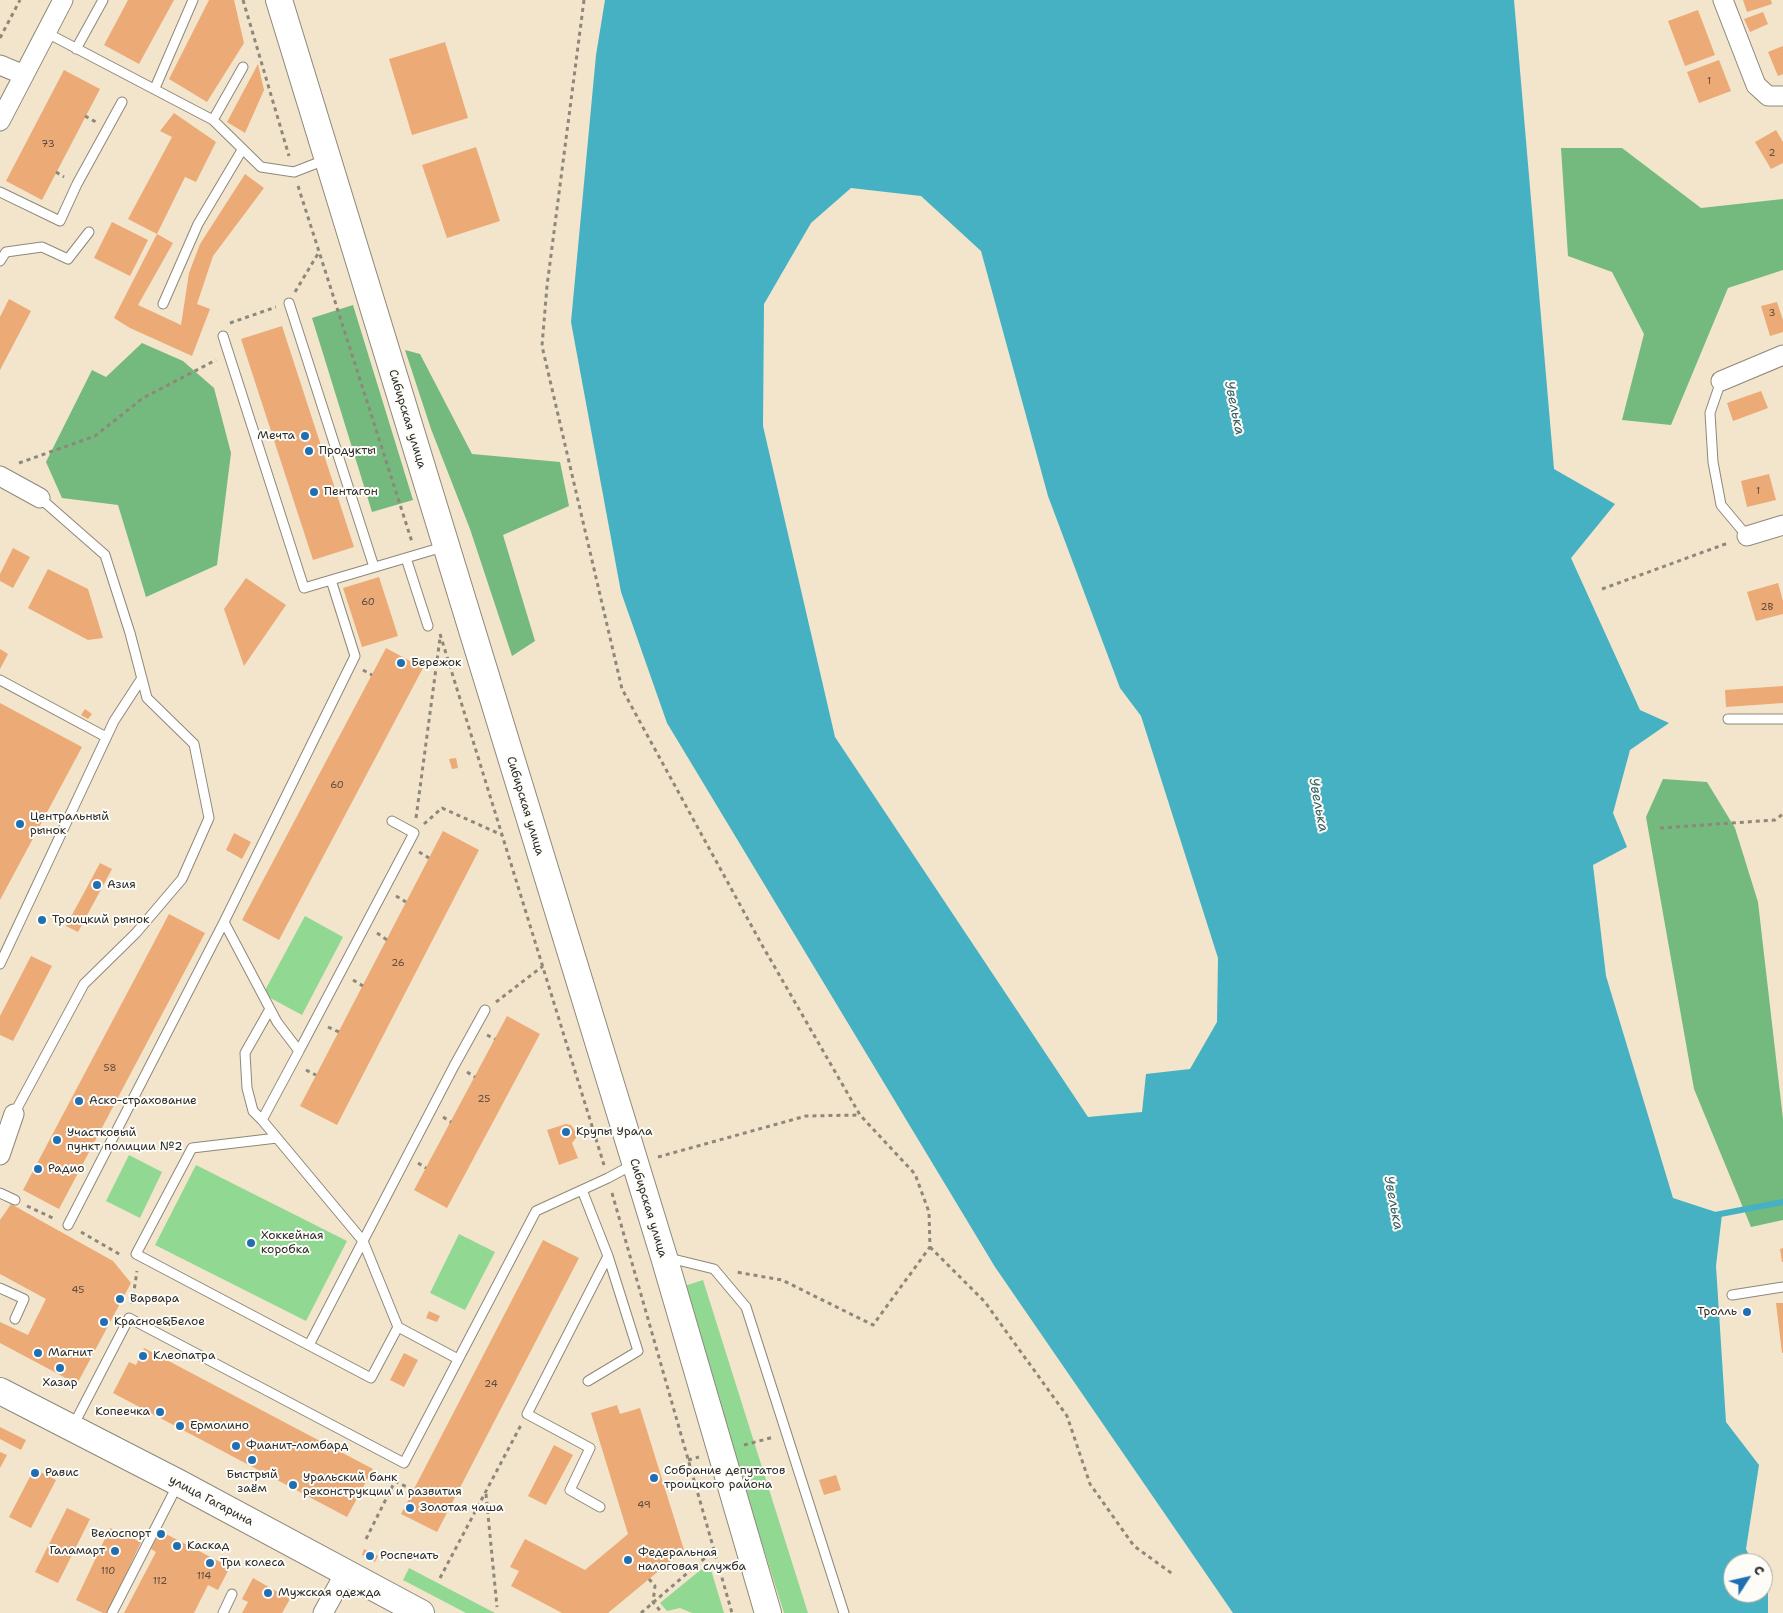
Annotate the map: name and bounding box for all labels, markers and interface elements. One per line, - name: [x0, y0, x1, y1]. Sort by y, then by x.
- house number: 1: [1707, 75, 1711, 87]
- house number: 73: [41, 138, 55, 150]
- house number: 2: [1769, 147, 1775, 159]
- house number: 3: [1769, 307, 1775, 319]
- street label: Сибирская улица: [385, 368, 429, 470]
- water label: Увелька: [1220, 379, 1248, 437]
- place label: Мечта: [257, 429, 295, 443]
- marker: Мечта: [299, 430, 311, 442]
- place label: Продукты: [319, 444, 376, 458]
- marker: Продукты: [303, 445, 315, 457]
- place label: Пентагон: [324, 485, 378, 499]
- house number: 1: [1756, 485, 1760, 497]
- marker: Пентагон: [308, 486, 320, 498]
- house number: 60: [361, 596, 375, 608]
- house number: 2В: [1761, 601, 1773, 613]
- place label: Бережок: [411, 656, 461, 670]
- marker: Бережок: [395, 657, 407, 669]
- street label: Сибирская улица: [503, 755, 547, 857]
- water label: Увелька: [1305, 776, 1331, 834]
- house number: 60: [330, 779, 344, 791]
- place label: Центральный рынок: [30, 810, 109, 838]
- marker: Центральный рынок: [14, 818, 26, 830]
- place label: Азия: [107, 878, 136, 892]
- marker: Азия: [91, 879, 103, 891]
- place label: Троицкий рынок: [52, 913, 149, 927]
- marker: Троицкий рынок: [36, 914, 48, 926]
- house number: 26: [391, 957, 405, 969]
- house number: 58: [104, 1062, 116, 1074]
- house number: 25: [478, 1093, 490, 1105]
- place label: Аско-страхование: [89, 1094, 197, 1108]
- marker: Аско-страхование: [73, 1095, 85, 1107]
- place label: Крупы Урала: [576, 1125, 652, 1139]
- place label: Участковый пункт полиции №2: [67, 1126, 183, 1154]
- marker: Крупы Урала: [560, 1126, 572, 1138]
- marker: Участковый пункт полиции №2: [51, 1134, 63, 1146]
- street label: Сибирская улица: [626, 1157, 670, 1259]
- place label: Радио: [48, 1162, 84, 1176]
- marker: Радио: [32, 1163, 44, 1175]
- water label: Увелька: [1380, 1174, 1406, 1232]
- place label: Хоккейная коробка: [261, 1229, 324, 1257]
- marker: Хоккейная коробка: [245, 1237, 257, 1249]
- house number: 45: [72, 1284, 84, 1296]
- place label: Варвара: [130, 1292, 179, 1306]
- marker: Варвара: [114, 1293, 126, 1305]
- place label: Тролль: [1697, 1305, 1737, 1319]
- marker: Тролль: [1741, 1306, 1753, 1318]
- place label: Красное&Белое: [114, 1315, 205, 1329]
- marker: Красное&Белое: [98, 1316, 110, 1328]
- place label: Магнит: [48, 1346, 93, 1360]
- marker: Магнит: [32, 1347, 44, 1359]
- place label: Клеопатра: [153, 1349, 215, 1363]
- marker: Клеопатра: [137, 1350, 149, 1362]
- marker: Хазар: [54, 1362, 66, 1374]
- place label: Хазар: [42, 1376, 78, 1390]
- house number: 24: [484, 1378, 498, 1390]
- place label: Копеечка: [95, 1405, 150, 1419]
- marker: Копеечка: [154, 1406, 166, 1418]
- place label: Ермолино: [190, 1419, 249, 1433]
- marker: Ермолино: [174, 1420, 186, 1432]
- place label: Фианит-ломбард: [246, 1439, 348, 1453]
- marker: Фианит-ломбард: [230, 1440, 242, 1452]
- marker: Быстрый заём: [246, 1454, 258, 1466]
- place label: Собрание депутатов троицкого района: [664, 1464, 785, 1492]
- place label: Равис: [45, 1466, 79, 1480]
- marker: Равис: [29, 1467, 41, 1479]
- place label: Быстрый заём: [226, 1468, 278, 1496]
- place label: Уральский банк реконструкции и развития: [303, 1471, 462, 1499]
- marker: Собрание депутатов троицкого района: [648, 1472, 660, 1484]
- street label: улица Гагарина: [166, 1473, 256, 1529]
- marker: Уральский банк реконструкции и развития: [287, 1479, 299, 1491]
- house number: 49: [637, 1499, 651, 1511]
- place label: Золотая чаша: [420, 1501, 503, 1515]
- marker: Золотая чаша: [404, 1502, 416, 1514]
- place label: Велоспорт: [91, 1527, 151, 1541]
- marker: Велоспорт: [155, 1528, 167, 1540]
- place label: Каскад: [187, 1539, 229, 1553]
- marker: Каскад: [171, 1540, 183, 1552]
- place label: Галамарт: [49, 1544, 105, 1558]
- marker: Галамарт: [109, 1545, 121, 1557]
- place label: Федеральная налоговая служба: [638, 1546, 746, 1574]
- place label: Роспечать: [380, 1549, 439, 1563]
- marker: Роспечать: [364, 1550, 376, 1562]
- north arrow: [1723, 1553, 1773, 1603]
- marker: Федеральная налоговая служба: [622, 1554, 634, 1566]
- place label: Три колеса: [220, 1556, 285, 1570]
- marker: Три колеса: [204, 1557, 216, 1569]
- text: С: [1750, 1561, 1769, 1579]
- house number: 110: [101, 1565, 115, 1577]
- house number: 114: [197, 1570, 211, 1582]
- house number: 112: [153, 1575, 167, 1587]
- place label: Мужская одежда: [278, 1586, 381, 1600]
- marker: Мужская одежда: [262, 1587, 274, 1599]

